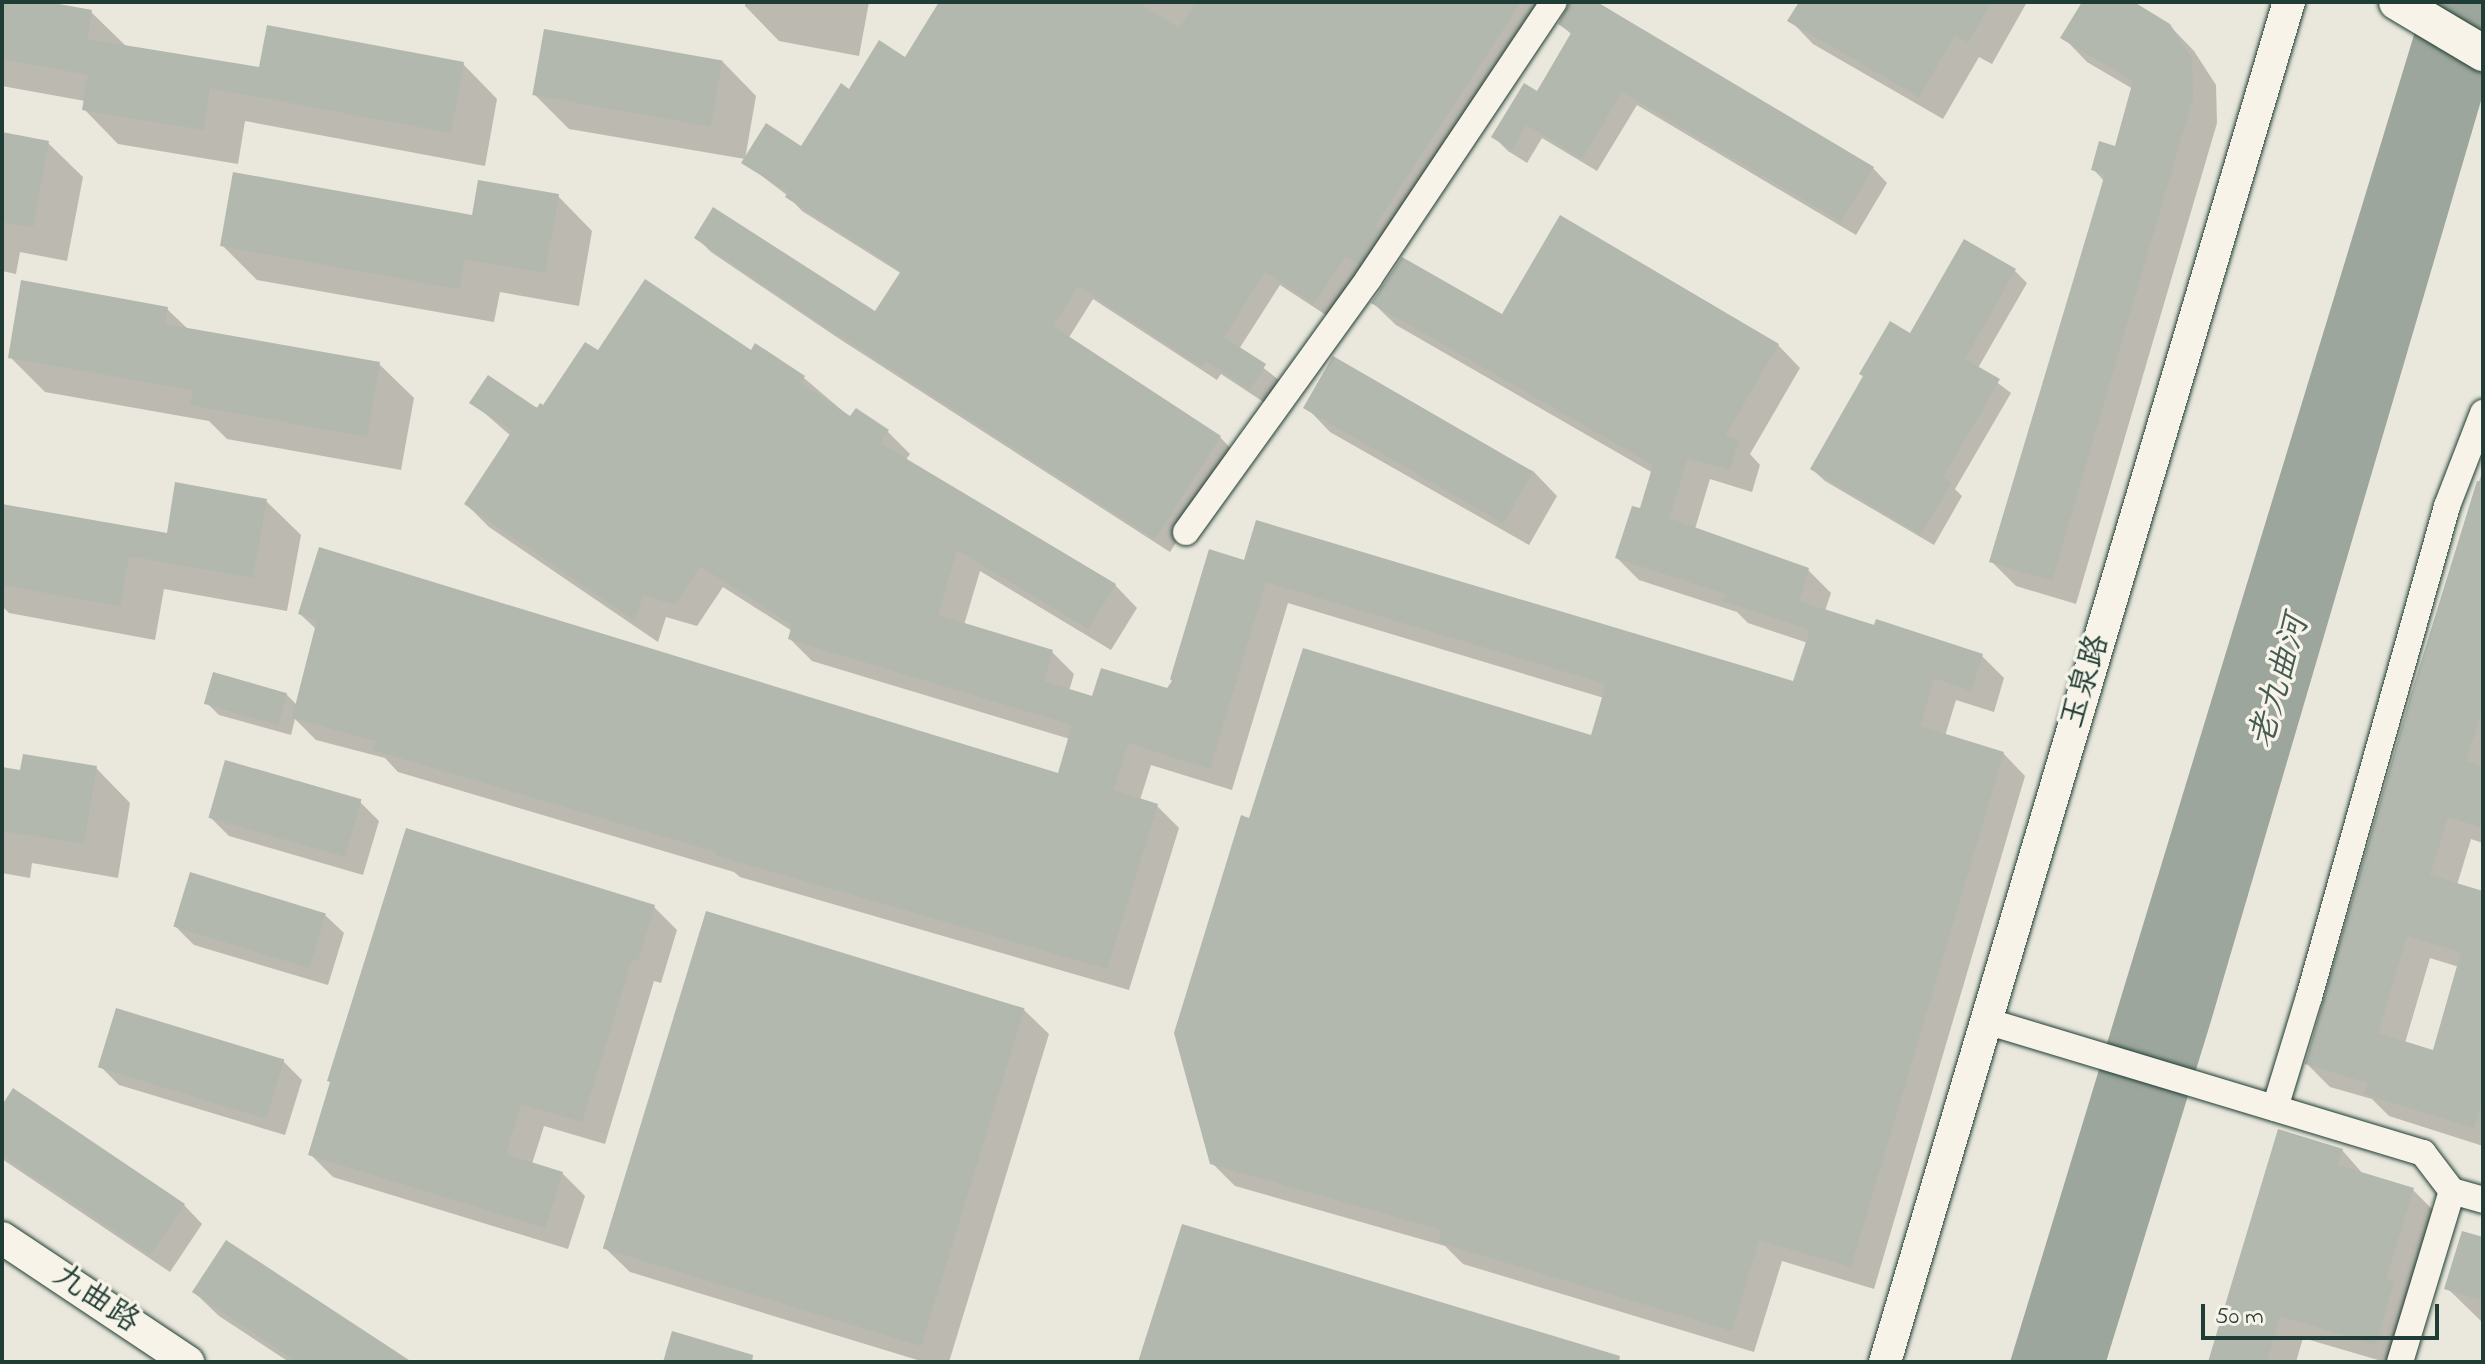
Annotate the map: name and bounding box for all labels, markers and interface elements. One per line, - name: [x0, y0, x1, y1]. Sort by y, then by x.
- water label: 老九曲河: [2243, 611, 2319, 753]
- street label: 玉泉路: [2055, 630, 2119, 734]
- street label: 九曲路: [44, 1257, 146, 1343]
- scale bar: [2205, 1288, 2443, 1338]
- text: 50 m: [2215, 1300, 2264, 1335]

